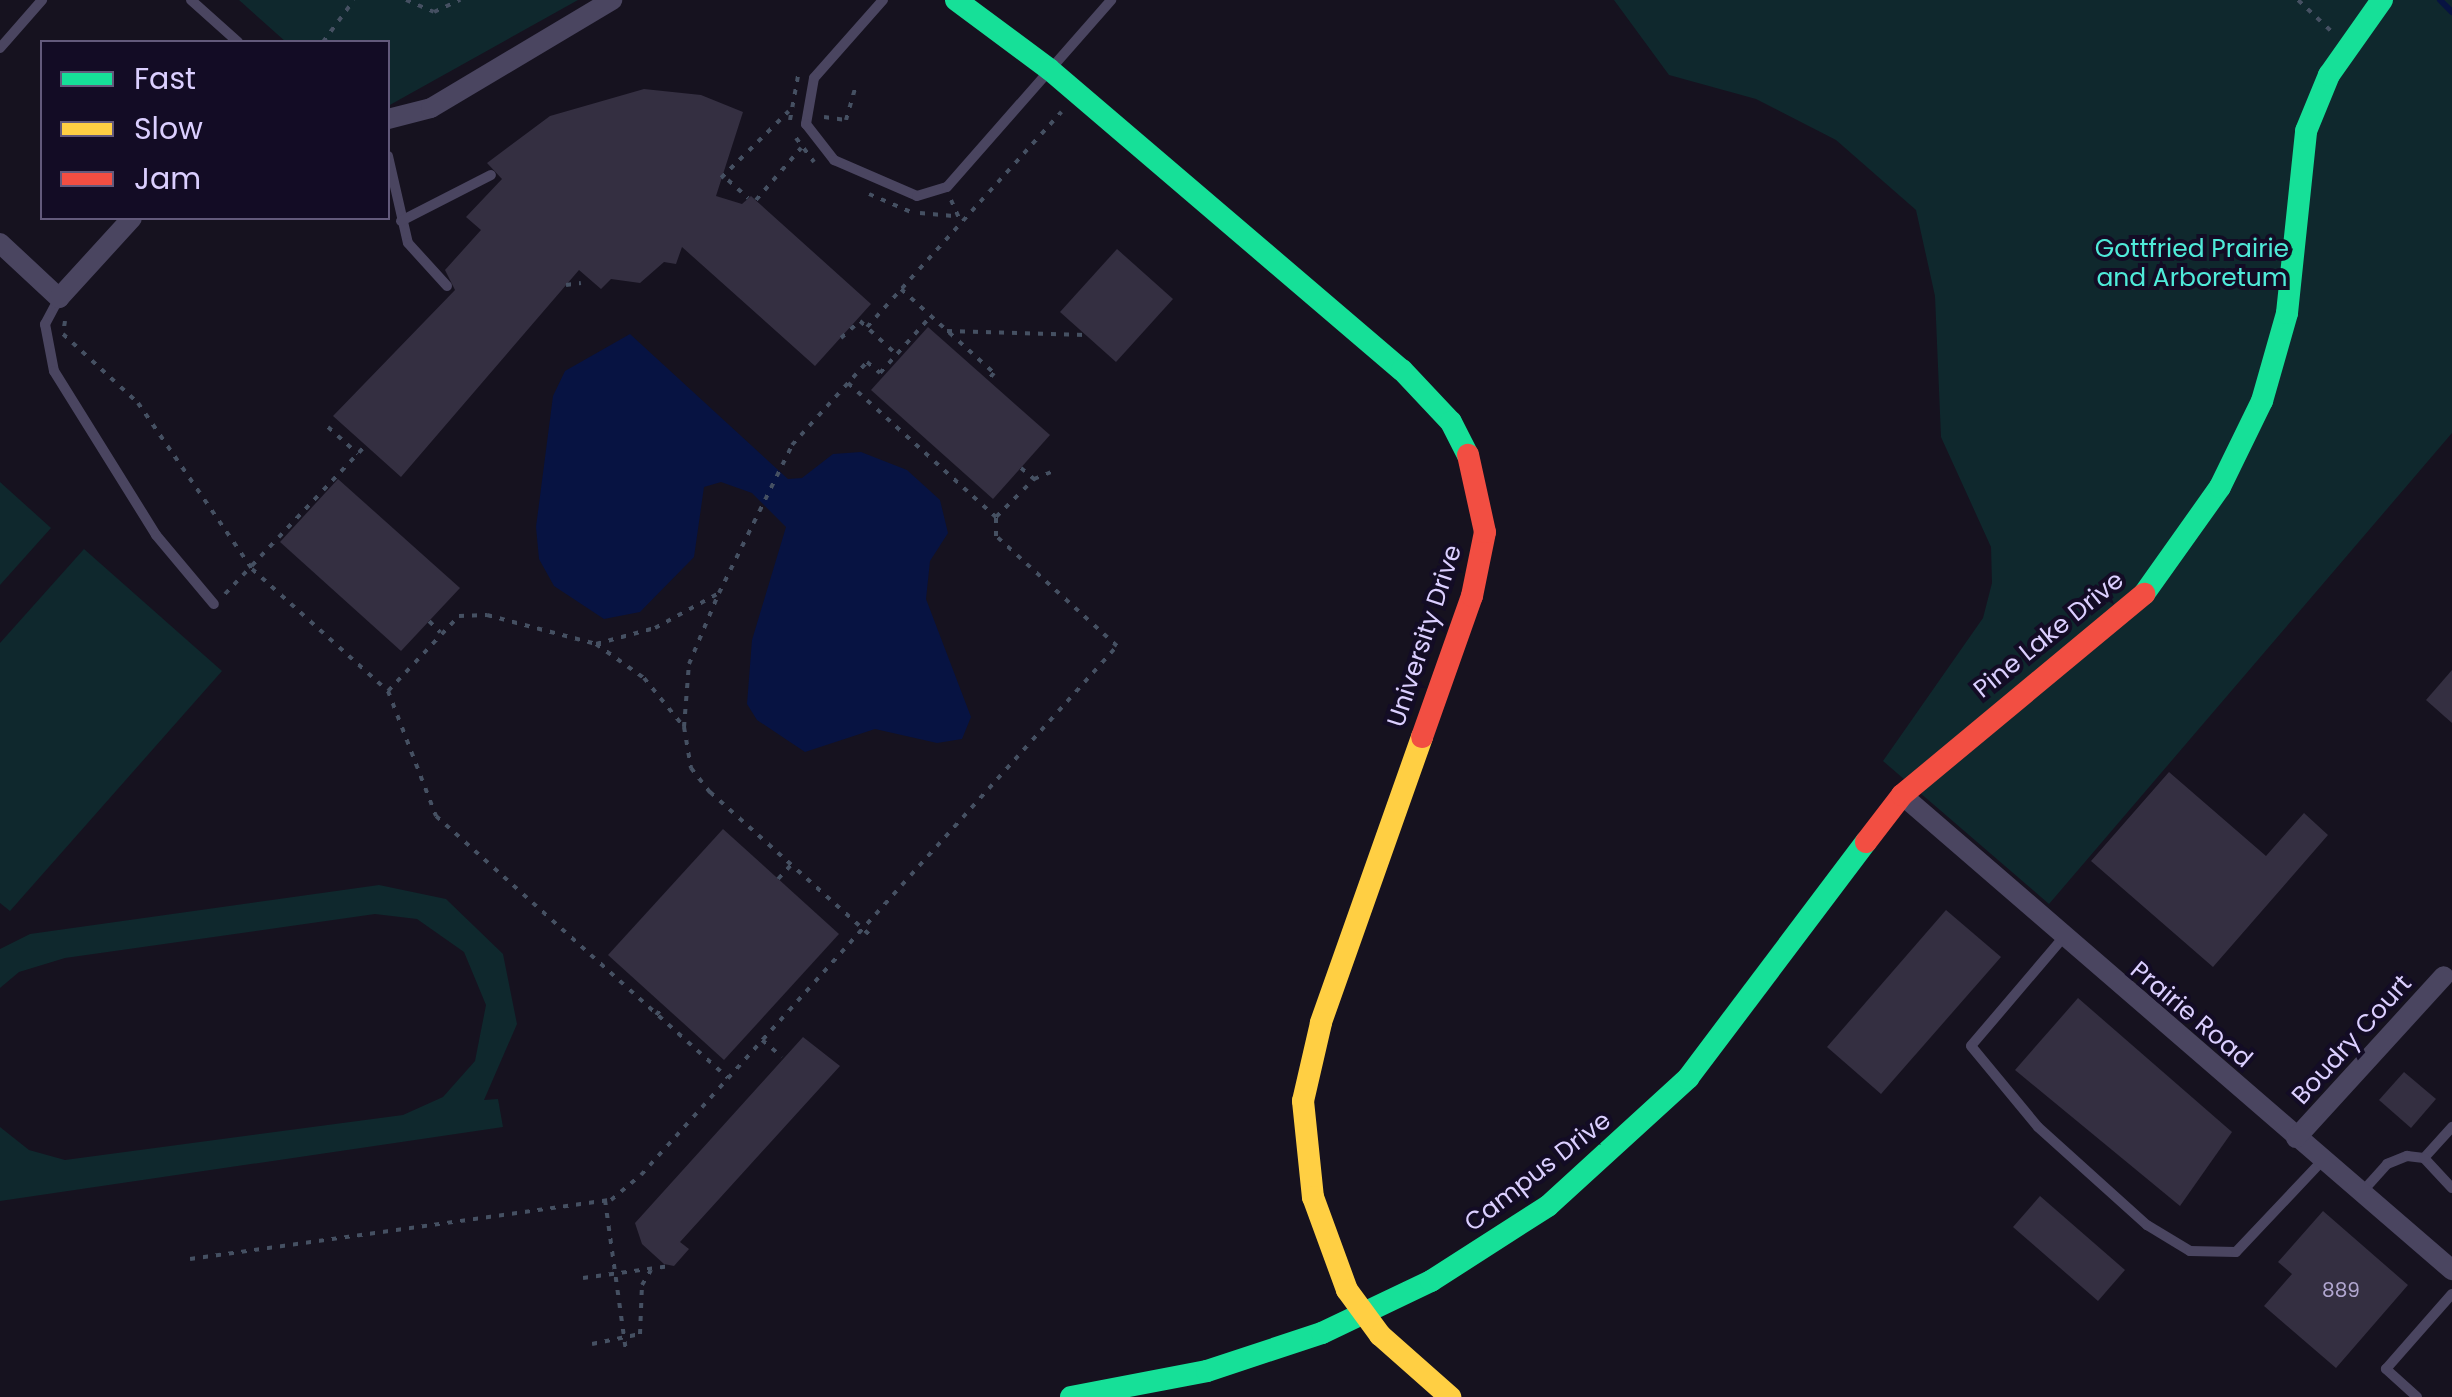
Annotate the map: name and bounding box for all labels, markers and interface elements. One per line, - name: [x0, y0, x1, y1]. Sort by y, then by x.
- legend: [40, 40, 390, 220]
- text: Fast: [134, 57, 196, 100]
- text: Slow: [134, 107, 203, 150]
- text: Jam: [134, 157, 201, 200]
- park label: Gottfried Prairie and Arboretum: [2095, 235, 2289, 294]
- street label: University Drive: [1381, 541, 1469, 731]
- street label: Pine Lake Drive: [1968, 565, 2130, 705]
- street label: Prairie Road: [2124, 955, 2258, 1075]
- street label: Boudry Court: [2286, 969, 2418, 1111]
- street label: Campus Drive: [1459, 1106, 1617, 1238]
- house number: 889: [2322, 1278, 2360, 1302]

